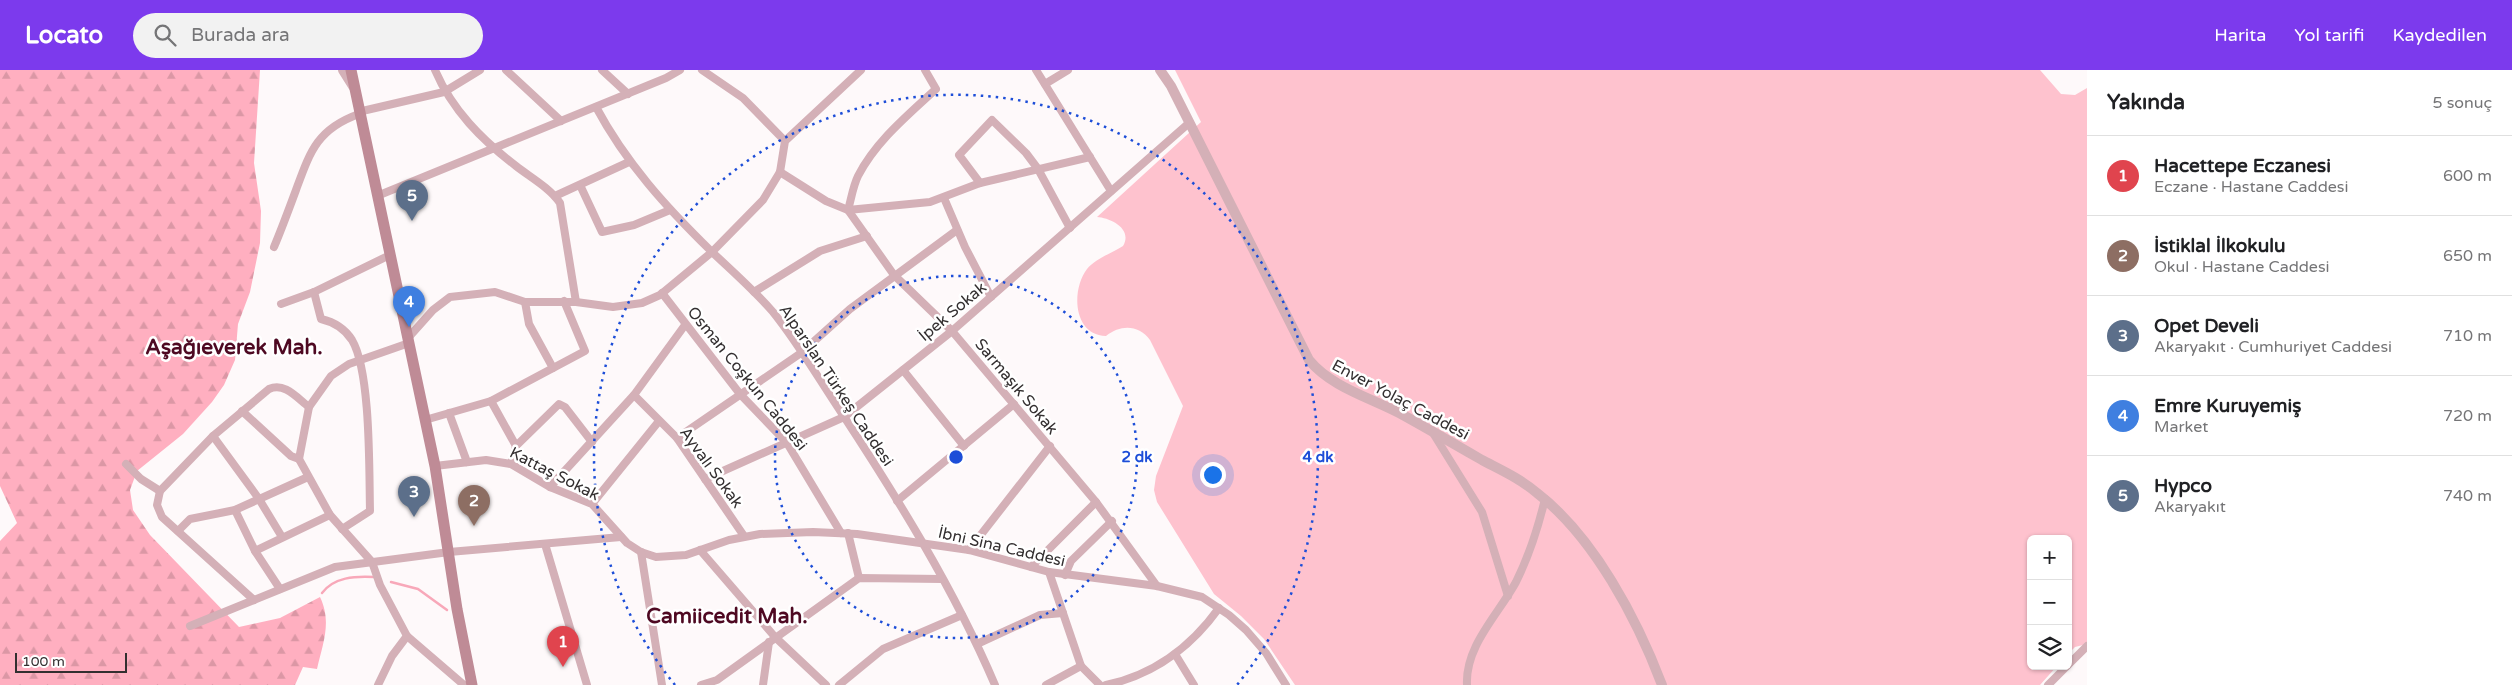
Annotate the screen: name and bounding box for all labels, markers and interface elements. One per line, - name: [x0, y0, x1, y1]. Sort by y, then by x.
- search box: [133, 13, 483, 58]
- text: Locato: [25, 21, 103, 50]
- icon: search: [151, 21, 179, 49]
- text: Burada ara: [191, 24, 290, 46]
- text: Harita: [2214, 24, 2266, 46]
- text: Yol tarifi: [2294, 24, 2364, 46]
- text: Kaydedilen: [2392, 24, 2487, 46]
- text: Yakında: [2107, 90, 2185, 115]
- text: 5 sonuç: [2432, 93, 2492, 113]
- text: Hacettepe Eczanesi: [2154, 155, 2331, 177]
- text: 1: [2118, 166, 2128, 186]
- text: 600 m: [2443, 166, 2492, 186]
- text: Eczane · Hastane Caddesi: [2154, 177, 2349, 197]
- pin: 5: [396, 180, 428, 221]
- text: İstiklal İlkokulu: [2154, 235, 2286, 257]
- text: 2: [2118, 246, 2128, 266]
- text: 650 m: [2443, 246, 2492, 266]
- text: Okul · Hastane Caddesi: [2154, 257, 2330, 277]
- street label: İpek Sokak: [915, 277, 991, 346]
- pin: 4: [393, 286, 425, 327]
- street label: Alparslan Türkeş Caddesi: [775, 301, 898, 470]
- street label: Osman Coşkun Caddesi: [683, 302, 812, 455]
- text: Opet Develi: [2154, 315, 2259, 337]
- text: 3: [2118, 326, 2128, 346]
- text: 710 m: [2443, 326, 2492, 346]
- district label: Aşağıeverek Mah.: [145, 335, 323, 360]
- street label: Sarmaşık Sokak: [970, 335, 1062, 439]
- text: Akaryakıt · Cumhuriyet Caddesi: [2154, 337, 2392, 357]
- street label: Enver Yolaç Caddesi: [1328, 355, 1473, 445]
- text: Emre Kuruyemiş: [2154, 395, 2301, 417]
- text: 4: [2118, 406, 2128, 426]
- text: 720 m: [2443, 406, 2492, 426]
- text: Market: [2154, 417, 2208, 437]
- street label: Ayvalı Sokak: [675, 423, 747, 512]
- street label: Kattaş Sokak: [506, 443, 603, 505]
- centre of rings: [947, 448, 965, 466]
- text: 2 dk: [1122, 448, 1152, 466]
- text: 4 dk: [1303, 448, 1333, 466]
- your location: [1200, 462, 1226, 488]
- text: Hypco: [2154, 475, 2212, 497]
- pin: 3: [398, 476, 430, 517]
- pin: 2: [458, 485, 490, 526]
- text: 5: [2118, 486, 2128, 506]
- text: 740 m: [2443, 486, 2492, 506]
- text: Akaryakıt: [2154, 497, 2226, 517]
- street label: İbni Sina Caddesi: [936, 523, 1067, 571]
- map controls: [2027, 535, 2072, 670]
- button: +: [2027, 535, 2072, 580]
- button: −: [2027, 580, 2072, 625]
- district label: Camiicedit Mah.: [646, 604, 808, 629]
- button: layers: [2027, 625, 2072, 670]
- pin: 1: [547, 626, 579, 667]
- scale bar: [15, 650, 128, 673]
- text: 100 m: [22, 653, 65, 670]

